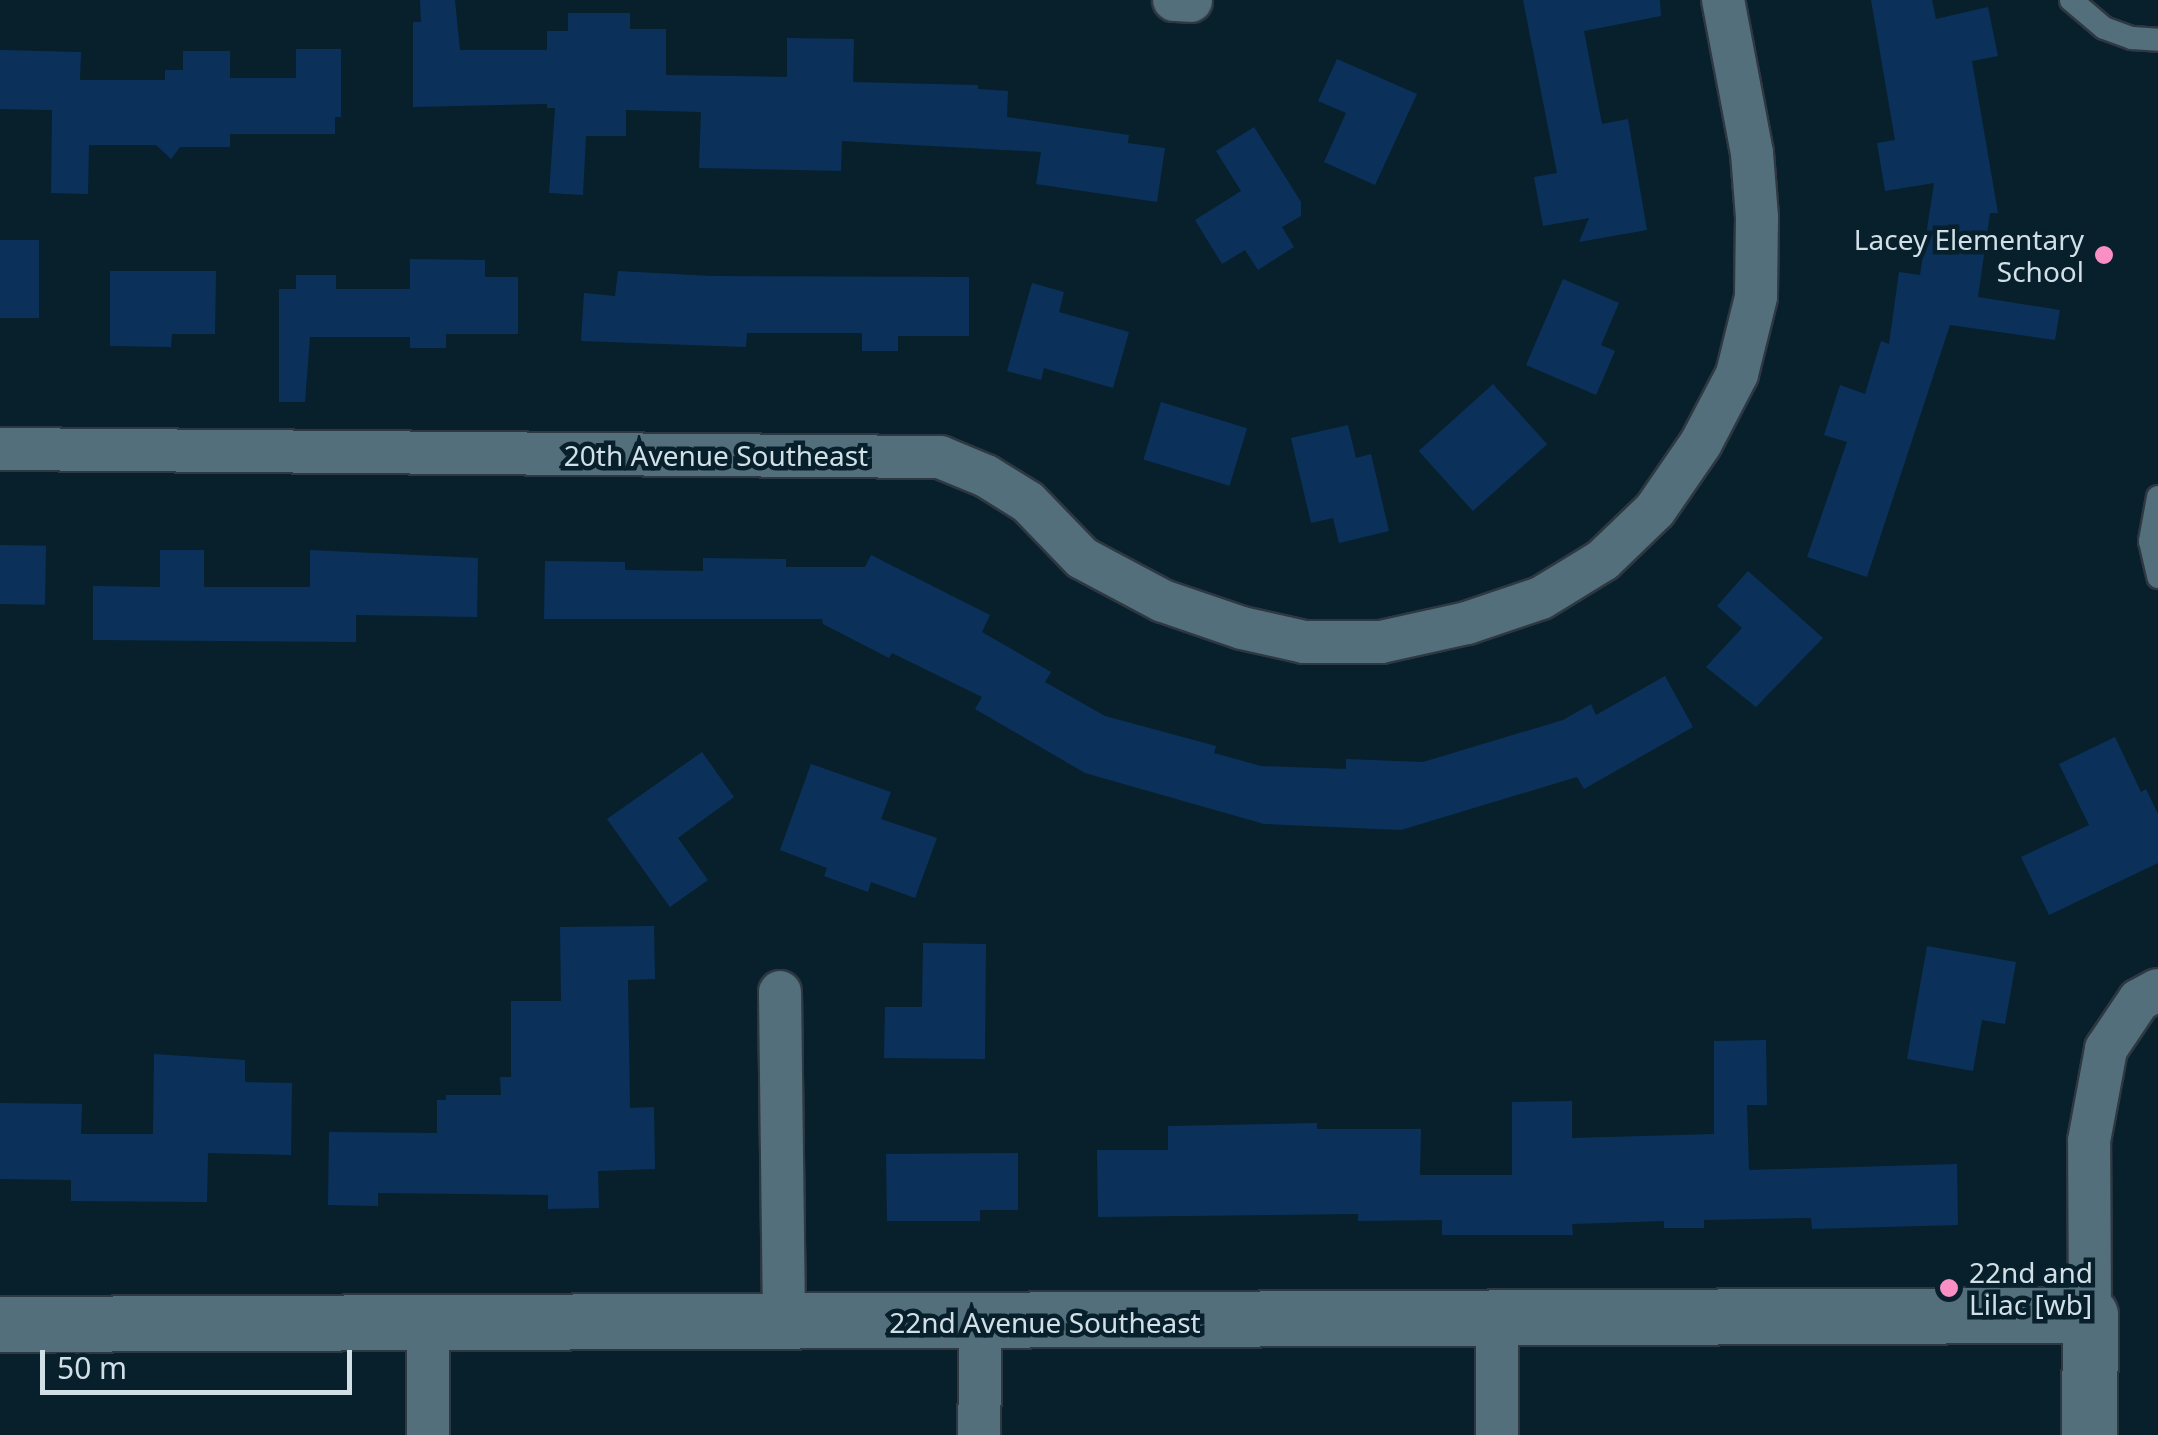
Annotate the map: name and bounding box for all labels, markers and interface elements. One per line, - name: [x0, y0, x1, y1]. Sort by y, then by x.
- place label: Lacey Elementary School: [1854, 222, 2084, 288]
- marker: Lacey Elementary School: [2093, 244, 2115, 266]
- street label: 20th Avenue Southeast: [564, 438, 868, 472]
- place label: 22nd and Lilac [wb]: [1969, 1255, 2093, 1321]
- marker: 22nd and Lilac [wb]: [1938, 1277, 1960, 1299]
- street label: 22nd Avenue Southeast: [889, 1305, 1201, 1339]
- scale bar: [45, 1330, 358, 1392]
- text: 50 m: [57, 1347, 127, 1388]

